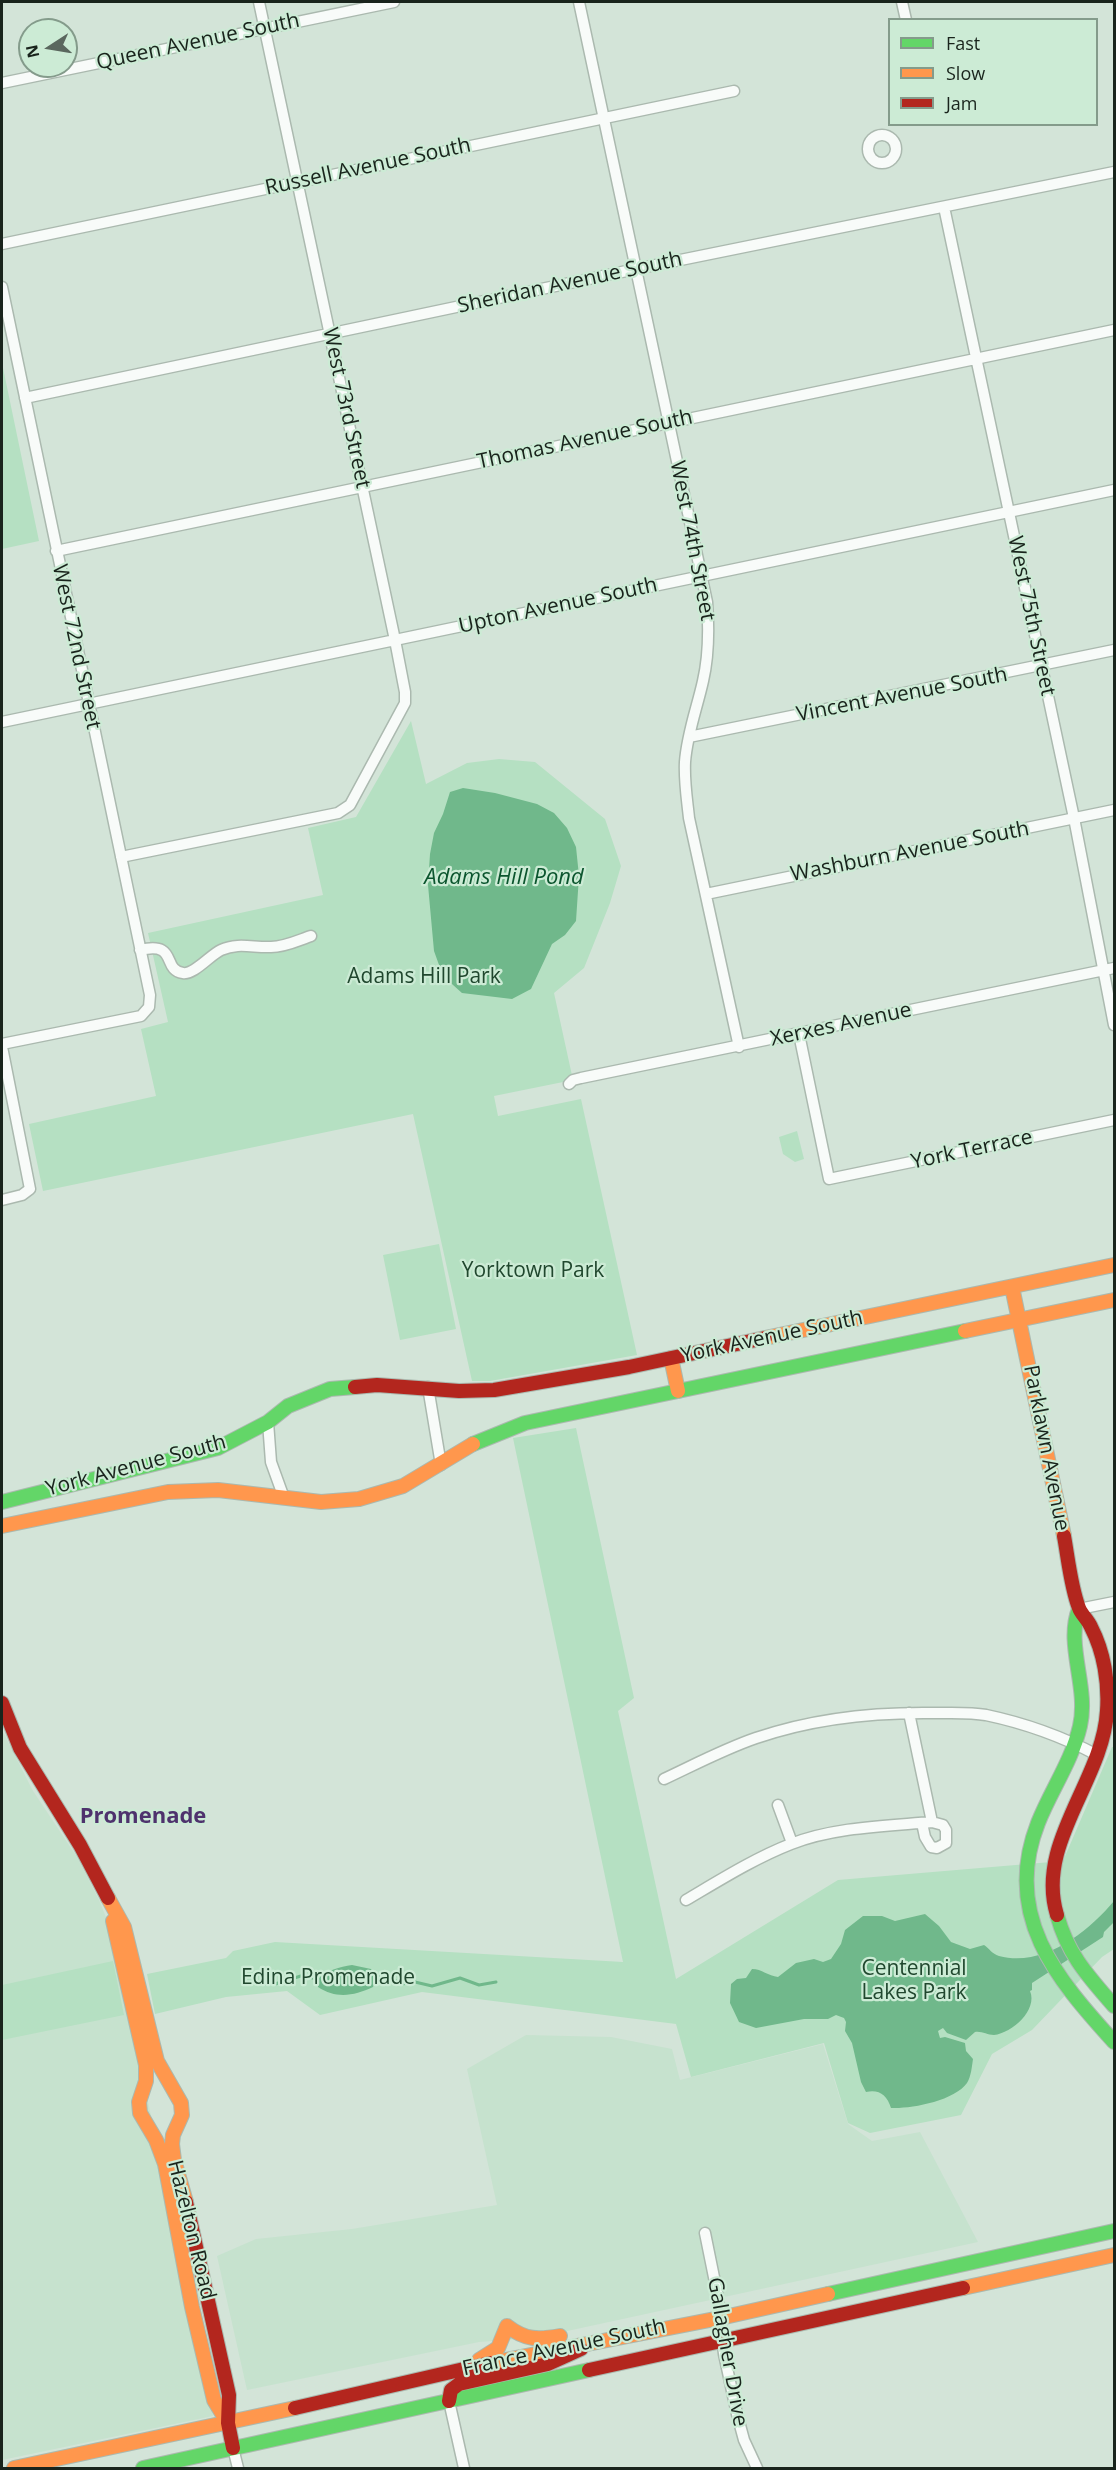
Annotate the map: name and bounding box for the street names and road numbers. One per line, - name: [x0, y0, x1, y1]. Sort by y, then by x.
- street label: Queen Avenue South: [94, 8, 302, 76]
- street label: Russell Avenue South: [263, 133, 473, 201]
- street label: Sheridan Avenue South: [455, 247, 685, 319]
- street label: West 73rd Street: [317, 325, 375, 491]
- street label: Thomas Avenue South: [475, 405, 695, 475]
- street label: West 74th Street: [664, 459, 720, 623]
- street label: West 75th Street: [1002, 534, 1060, 698]
- street label: West 72nd Street: [46, 562, 106, 732]
- street label: Upton Avenue South: [456, 573, 660, 639]
- street label: Vincent Avenue South: [794, 662, 1010, 728]
- street label: Washburn Avenue South: [789, 816, 1031, 888]
- street label: Xerxes Avenue: [768, 998, 914, 1052]
- street label: York Terrace: [909, 1125, 1035, 1175]
- street label: York Avenue South: [679, 1305, 865, 1369]
- street label: Parklawn Avenue: [1018, 1363, 1074, 1533]
- street label: York Avenue South: [43, 1430, 229, 1502]
- street label: Hazelton Road: [162, 2158, 220, 2302]
- street label: Gallagher Drive: [702, 2276, 752, 2428]
- street label: France Avenue South: [460, 2314, 668, 2382]

